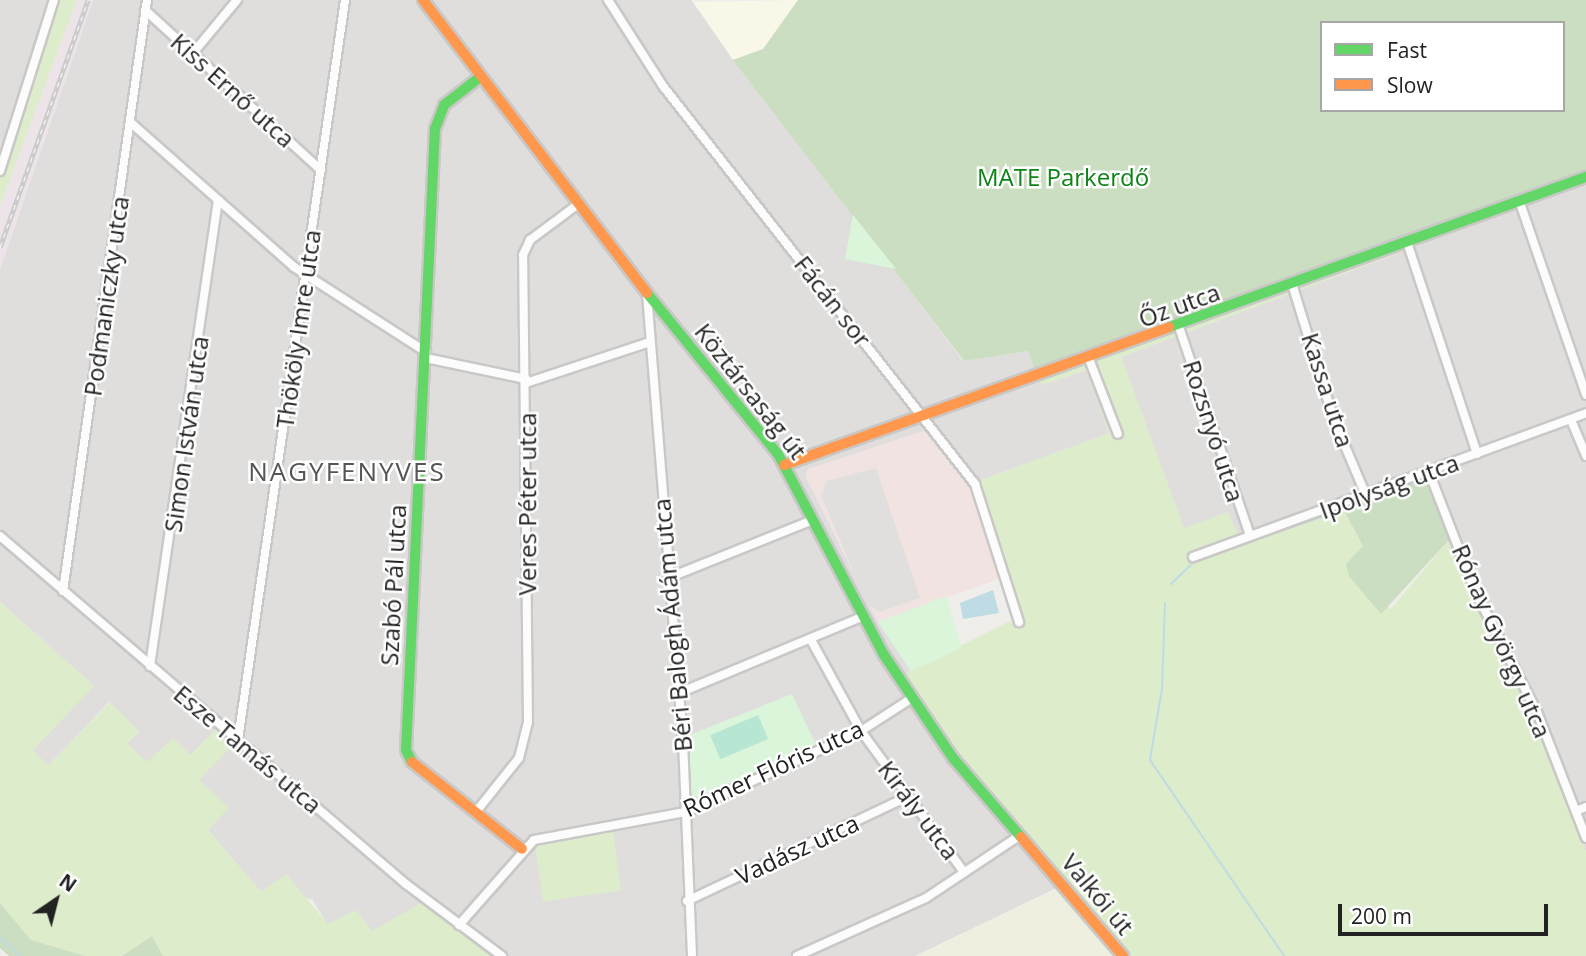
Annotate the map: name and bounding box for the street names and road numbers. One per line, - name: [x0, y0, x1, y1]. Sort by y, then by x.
- street label: Kiss Ernő utca: [165, 27, 301, 153]
- street label: Podmaniczky utca: [78, 194, 134, 398]
- street label: Thököly Imre utca: [270, 228, 326, 430]
- street label: Fácán sor: [789, 250, 877, 352]
- street label: Őz utca: [1134, 277, 1224, 333]
- street label: Köztársaság út: [689, 317, 813, 465]
- street label: Kassa utca: [1296, 329, 1360, 451]
- street label: Simon István utca: [158, 334, 214, 534]
- street label: Rozsnyó utca: [1178, 356, 1250, 506]
- street label: Veres Péter utca: [513, 413, 541, 595]
- street label: Ipolyság utca: [1315, 447, 1463, 525]
- street label: Béri Balogh Ádám utca: [647, 497, 697, 753]
- street label: Szabó Pál utca: [374, 504, 412, 666]
- street label: Rónay György utca: [1446, 540, 1558, 742]
- street label: Esze Tamás utca: [168, 679, 328, 819]
- street label: Rómer Flóris utca: [678, 714, 868, 822]
- street label: Király utca: [872, 755, 966, 865]
- street label: Vadász utca: [731, 808, 863, 890]
- street label: Valkói út: [1056, 848, 1140, 940]

